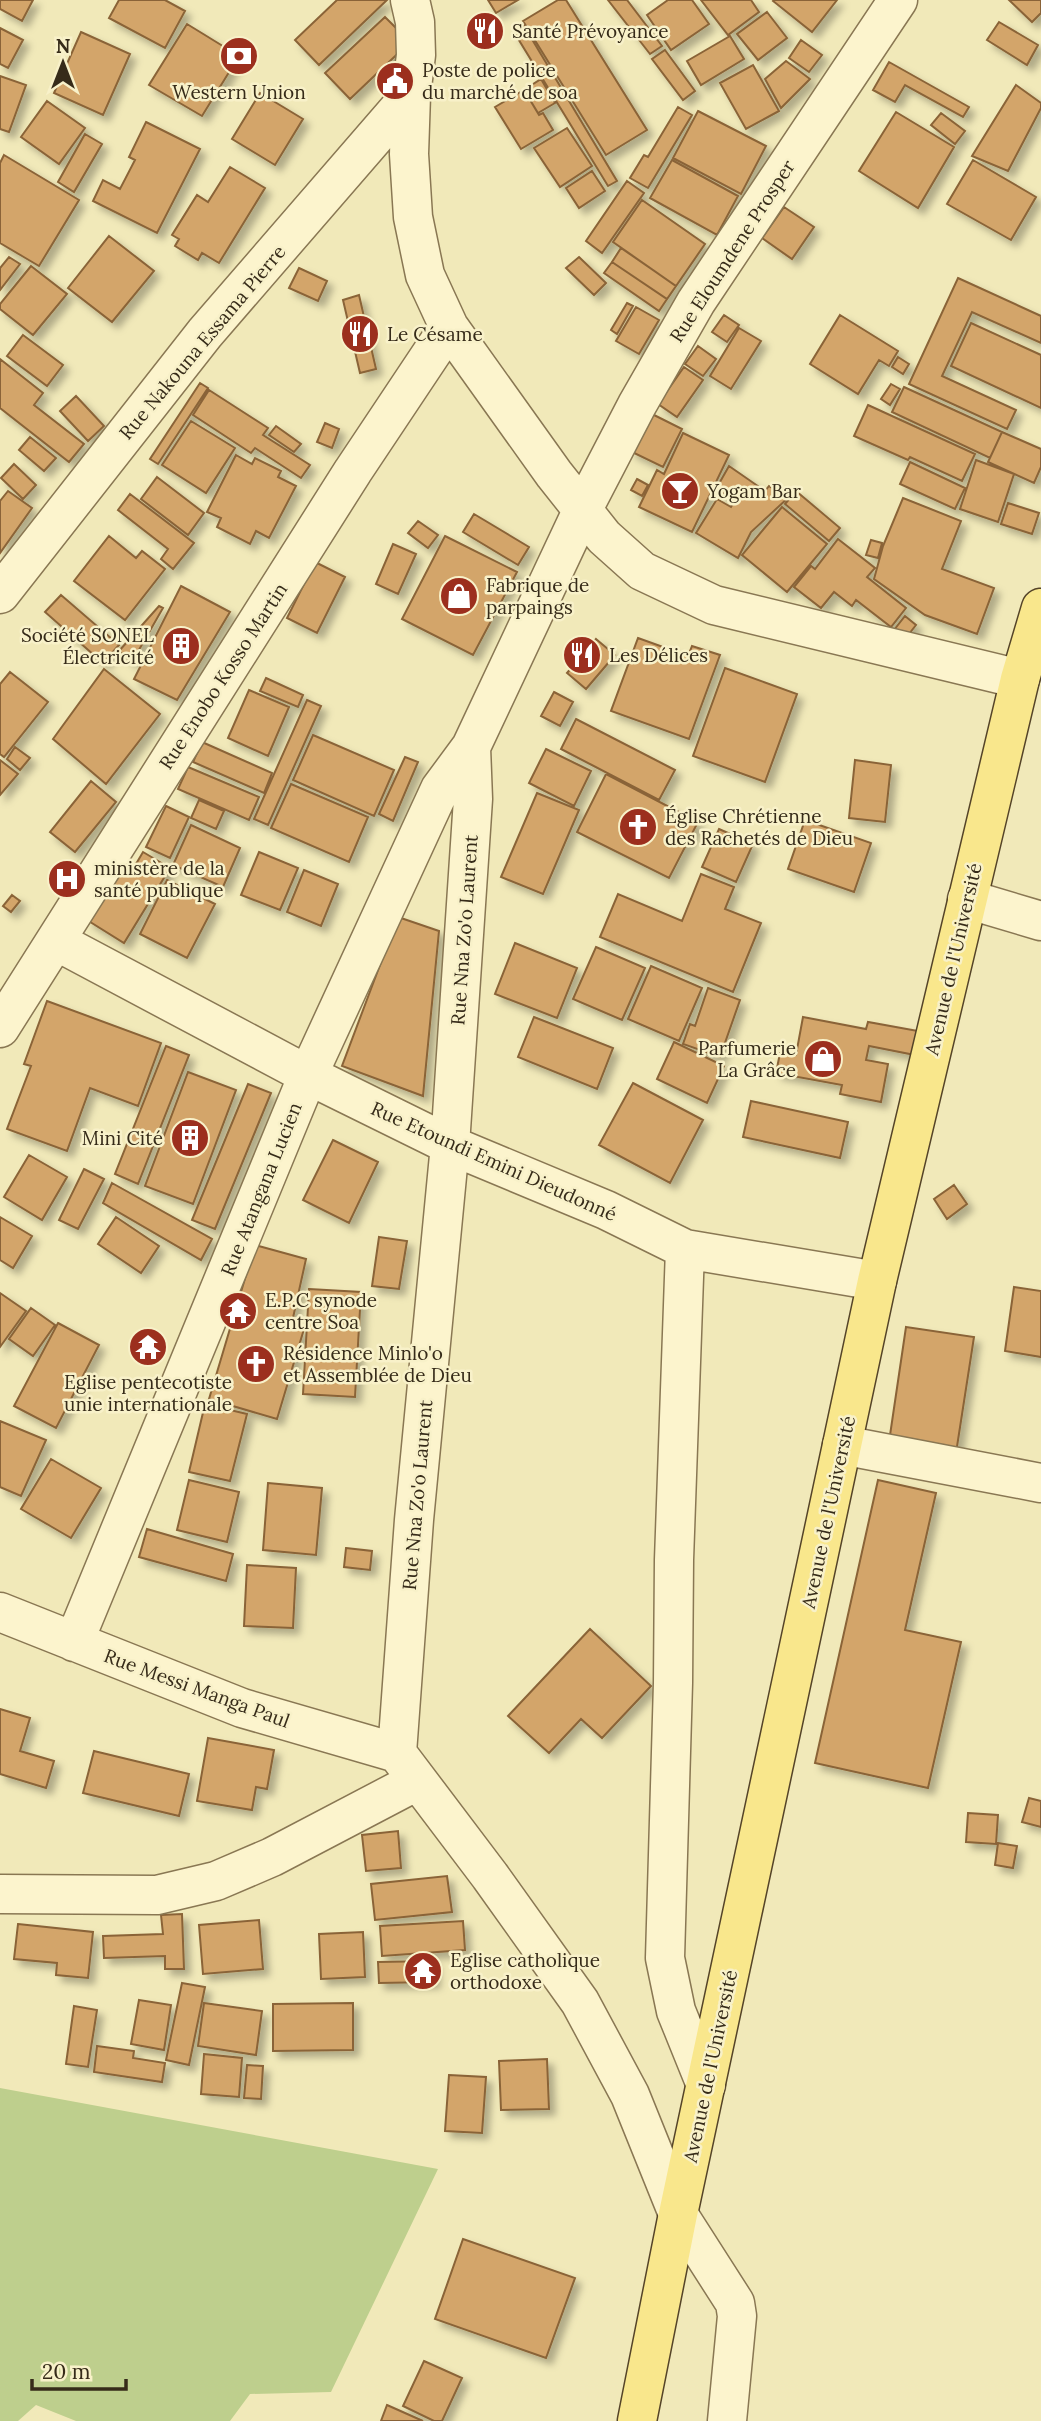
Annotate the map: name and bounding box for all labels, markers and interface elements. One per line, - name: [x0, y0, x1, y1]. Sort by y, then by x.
- restaurant icon: Santé Prévoyance: [464, 10, 506, 52]
- place label: Santé Prévoyance: [512, 19, 669, 43]
- north arrow: [28, 28, 98, 98]
- text: N: [56, 34, 71, 58]
- bank icon: Western Union: [218, 35, 260, 77]
- place label: Poste de police du marché de soa: [422, 58, 578, 104]
- public building icon: Poste de police du marché de soa: [374, 60, 416, 102]
- place label: Western Union: [172, 80, 306, 104]
- street label: Rue Eloumdene Prosper: [664, 155, 800, 347]
- street label: Rue Nakouna Essama Pierre: [114, 240, 290, 444]
- restaurant icon: Le Césame: [339, 313, 381, 355]
- place label: Le Césame: [387, 322, 483, 346]
- bar icon: Yogam Bar: [659, 470, 701, 512]
- place label: Yogam Bar: [706, 479, 802, 503]
- place label: Fabrique de parpaings: [486, 573, 589, 619]
- shop icon: Fabrique de parpaings: [438, 575, 480, 617]
- street label: Rue Enobo Kosso Martin: [154, 578, 292, 774]
- place label: Société SONEL Électricité: [21, 623, 154, 669]
- building icon: Société SONEL Électricité: [160, 625, 202, 667]
- restaurant icon: Les Délices: [561, 634, 603, 676]
- place label: Les Délices: [609, 643, 708, 667]
- place label: Église Chrétienne des Rachetés de Dieu: [665, 804, 853, 850]
- church icon: Église Chrétienne des Rachetés de Dieu: [617, 806, 659, 848]
- street label: Rue Nna Zo'o Laurent: [445, 833, 483, 1026]
- place label: ministère de la santé publique: [94, 856, 225, 902]
- hospital icon: ministère de la santé publique: [46, 858, 88, 900]
- street label: Avenue de l'Université: [919, 861, 987, 1058]
- place label: Parfumerie La Grâce: [698, 1036, 796, 1082]
- shop icon: Parfumerie La Grâce: [802, 1038, 844, 1080]
- street label: Rue Etoundi Emini Dieudonné: [367, 1096, 621, 1226]
- street label: Rue Atangana Lucien: [215, 1099, 307, 1279]
- building icon: Mini Cité: [169, 1117, 211, 1159]
- place label: Mini Cité: [82, 1126, 163, 1150]
- place label: E.P.C synode centre Soa: [265, 1288, 377, 1334]
- temple icon: E.P.C synode centre Soa: [217, 1290, 259, 1332]
- temple icon: Eglise pentecotiste unie internationale: [127, 1326, 169, 1368]
- place label: Résidence Minlo'o et Assemblée de Dieu: [283, 1341, 472, 1387]
- church icon: Résidence Minlo'o et Assemblée de Dieu: [235, 1343, 277, 1385]
- place label: Eglise pentecotiste unie internationale: [64, 1370, 232, 1416]
- street label: Rue Nna Zo'o Laurent: [397, 1398, 437, 1591]
- street label: Avenue de l'Université: [796, 1413, 860, 1612]
- street label: Rue Messi Manga Paul: [101, 1643, 293, 1733]
- place label: Eglise catholique orthodoxe: [450, 1948, 600, 1994]
- temple icon: Eglise catholique orthodoxe: [402, 1950, 444, 1992]
- street label: Avenue de l'Université: [678, 1967, 742, 2166]
- scale bar: [32, 2348, 126, 2392]
- text: 20 m: [42, 2358, 91, 2385]

